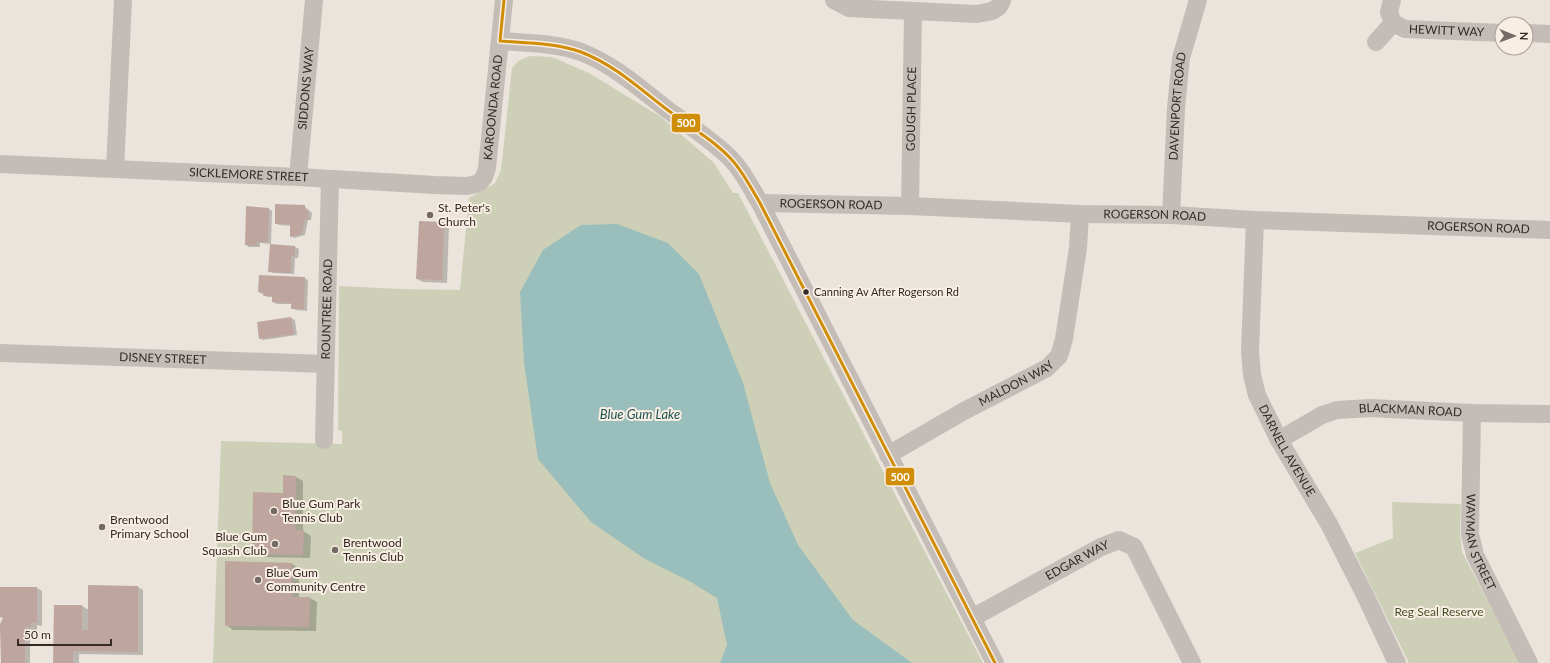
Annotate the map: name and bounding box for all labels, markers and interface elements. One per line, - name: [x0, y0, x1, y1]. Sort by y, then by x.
- north arrow: [1494, 16, 1534, 56]
- street label: HEWITT WAY: [1409, 21, 1485, 39]
- text: N: [1518, 32, 1531, 41]
- street label: SIDDONS WAY: [294, 46, 317, 130]
- street label: DAVENPORT ROAD: [1166, 50, 1189, 161]
- street label: KAROONDA ROAD: [480, 54, 505, 161]
- street label: GOUGH PLACE: [903, 67, 919, 151]
- line badge: 500: [671, 113, 701, 133]
- text: 500: [676, 116, 696, 129]
- street label: SICKLEMORE STREET: [189, 164, 309, 185]
- street label: ROGERSON ROAD: [779, 195, 883, 212]
- place label: St. Peter's Church: [438, 200, 490, 229]
- street label: ROGERSON ROAD: [1103, 206, 1207, 224]
- marker: St. Peter's Church: [425, 210, 435, 220]
- street label: ROGERSON ROAD: [1427, 218, 1530, 236]
- street label: ROUNTREE ROAD: [318, 259, 335, 360]
- place label: Canning Av After Rogerson Rd: [814, 285, 959, 298]
- marker: Canning Av After Rogerson Rd: [801, 287, 811, 297]
- street label: DISNEY STREET: [119, 349, 207, 367]
- street label: MALDON WAY: [976, 357, 1057, 409]
- street label: BLACKMAN ROAD: [1358, 400, 1462, 420]
- street label: DARNELL AVENUE: [1256, 402, 1319, 499]
- water label: Blue Gum Lake: [600, 406, 680, 422]
- line badge: 500: [885, 467, 915, 486]
- text: 500: [890, 470, 910, 483]
- street label: WAYMAN STREET: [1463, 494, 1499, 593]
- place label: Blue Gum Park Tennis Club: [282, 496, 361, 525]
- marker: Blue Gum Park Tennis Club: [269, 506, 279, 516]
- place label: Brentwood Primary School: [110, 512, 189, 541]
- marker: Brentwood Primary School: [97, 522, 107, 532]
- place label: Blue Gum Squash Club: [202, 529, 267, 558]
- place label: Brentwood Tennis Club: [343, 535, 404, 564]
- street label: EDGAR WAY: [1043, 537, 1111, 583]
- marker: Blue Gum Squash Club: [270, 539, 280, 549]
- marker: Brentwood Tennis Club: [330, 545, 340, 555]
- place label: Blue Gum Community Centre: [266, 565, 366, 594]
- marker: Blue Gum Community Centre: [253, 575, 263, 585]
- park label: Reg Seal Reserve: [1394, 604, 1484, 619]
- scale bar: [18, 621, 111, 647]
- text: 50 m: [24, 627, 51, 642]

